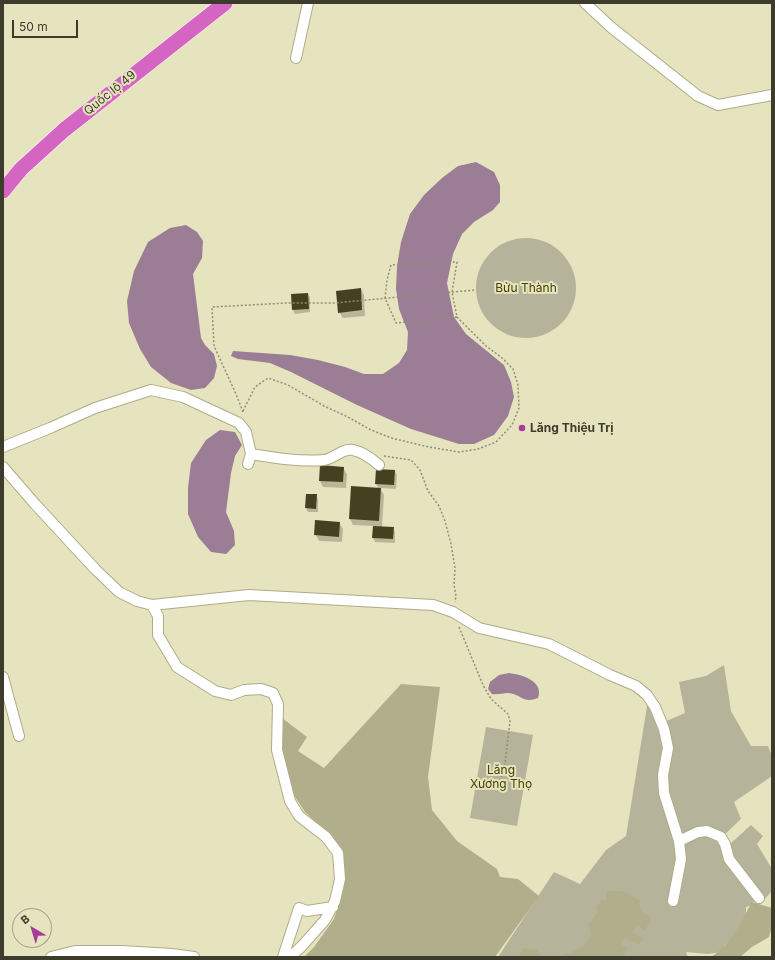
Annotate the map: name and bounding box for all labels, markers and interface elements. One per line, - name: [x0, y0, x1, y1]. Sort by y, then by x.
- scale bar: [14, 12, 80, 38]
- text: 50 m: [19, 19, 48, 34]
- street label: Quốc lộ 49: [81, 68, 139, 118]
- park label: Bửu Thành: [495, 281, 557, 295]
- place label: Lăng Thiệu Trị: [530, 421, 613, 435]
- marker: Lăng Thiệu Trị: [517, 423, 527, 433]
- park label: Lăng Xương Thọ: [470, 763, 532, 791]
- north arrow: [12, 908, 52, 948]
- text: B: [18, 912, 32, 927]

